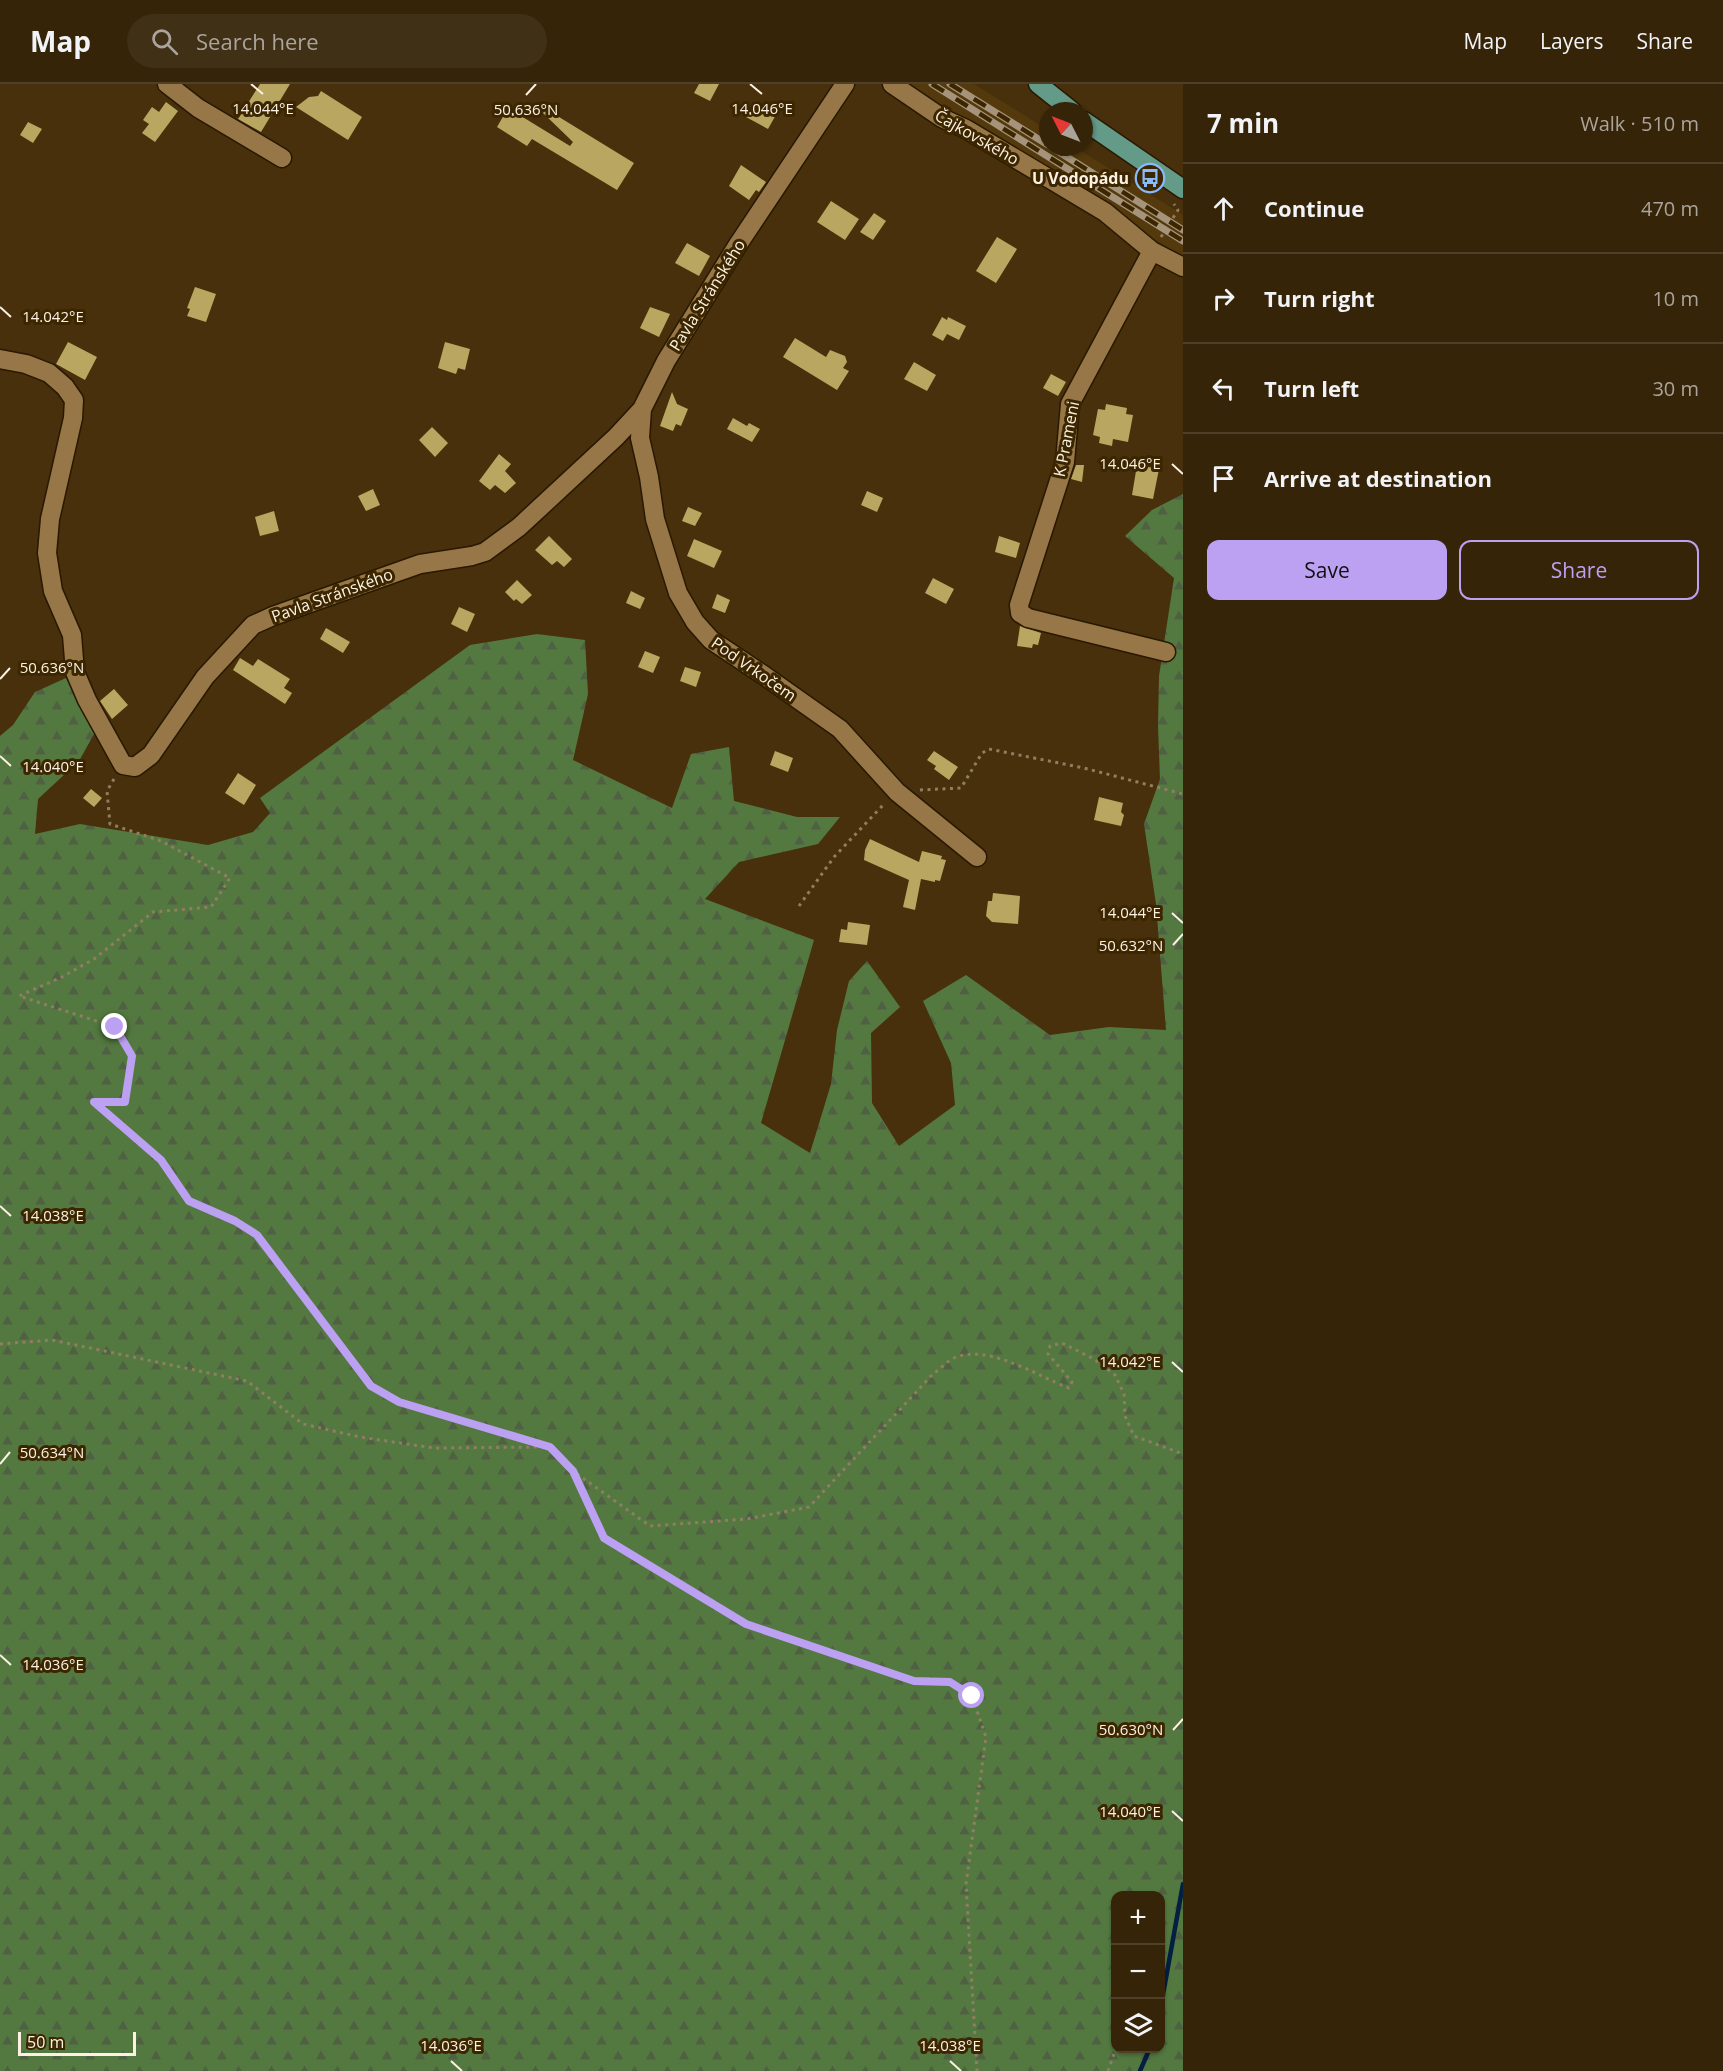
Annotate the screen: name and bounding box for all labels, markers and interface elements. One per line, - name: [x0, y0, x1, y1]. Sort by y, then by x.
- search box: [127, 14, 547, 68]
- text: Map: [30, 22, 91, 60]
- icon: search: [148, 25, 181, 58]
- text: Search here: [196, 26, 319, 56]
- text: Map: [1464, 27, 1507, 55]
- text: Layers: [1540, 27, 1604, 55]
- text: Share: [1637, 27, 1693, 55]
- text: 14.044°E: [232, 98, 294, 118]
- text: 14.046°E: [731, 98, 793, 118]
- text: 50.636°N: [494, 99, 558, 119]
- north arrow: [1039, 102, 1093, 156]
- street label: Čajkovského: [931, 104, 1023, 170]
- text: 7 min: [1207, 105, 1279, 141]
- text: Walk · 510 m: [1580, 110, 1699, 137]
- bus stop icon: U Vodopádu: [1134, 162, 1166, 194]
- place label: U Vodopádu: [1032, 167, 1129, 189]
- icon: ahead: [1207, 192, 1240, 225]
- text: Continue: [1264, 193, 1364, 223]
- text: 470 m: [1641, 195, 1699, 222]
- street label: Pavla Stránského: [664, 235, 750, 355]
- icon: right: [1207, 282, 1240, 315]
- text: Turn right: [1264, 283, 1375, 313]
- text: 10 m: [1652, 285, 1699, 312]
- text: 14.042°E: [22, 306, 84, 326]
- icon: left: [1207, 372, 1240, 405]
- text: Turn left: [1264, 373, 1359, 403]
- text: 30 m: [1652, 375, 1699, 402]
- street label: K Prameni: [1048, 399, 1084, 479]
- text: 14.046°E: [1099, 453, 1161, 473]
- icon: arrive: [1207, 462, 1240, 495]
- text: Arrive at destination: [1264, 463, 1492, 493]
- button: Save: [1207, 540, 1447, 600]
- button: Share: [1459, 540, 1699, 600]
- street label: Pavla Stránského: [268, 563, 396, 627]
- street label: Pod Vrkočem: [707, 632, 801, 706]
- text: 50.636°N: [20, 657, 84, 677]
- text: 14.040°E: [22, 756, 84, 776]
- text: 14.044°E: [1099, 902, 1161, 922]
- text: 50.632°N: [1099, 935, 1163, 955]
- route end: [101, 1013, 127, 1039]
- text: 14.038°E: [22, 1205, 84, 1225]
- text: 14.042°E: [1099, 1351, 1161, 1371]
- text: 50.634°N: [20, 1442, 84, 1462]
- text: 14.036°E: [22, 1654, 84, 1674]
- route start: [958, 1682, 984, 1708]
- text: 50.630°N: [1099, 1719, 1163, 1739]
- text: 14.040°E: [1099, 1801, 1161, 1821]
- map controls: [1111, 1891, 1165, 2053]
- button: +: [1111, 1891, 1165, 1945]
- button: −: [1111, 1945, 1165, 1999]
- button: layers: [1111, 1999, 1165, 2053]
- scale bar: [18, 2029, 136, 2056]
- text: 50 m: [27, 2031, 64, 2053]
- text: 14.036°E: [420, 2035, 482, 2055]
- text: 14.038°E: [919, 2035, 981, 2055]

